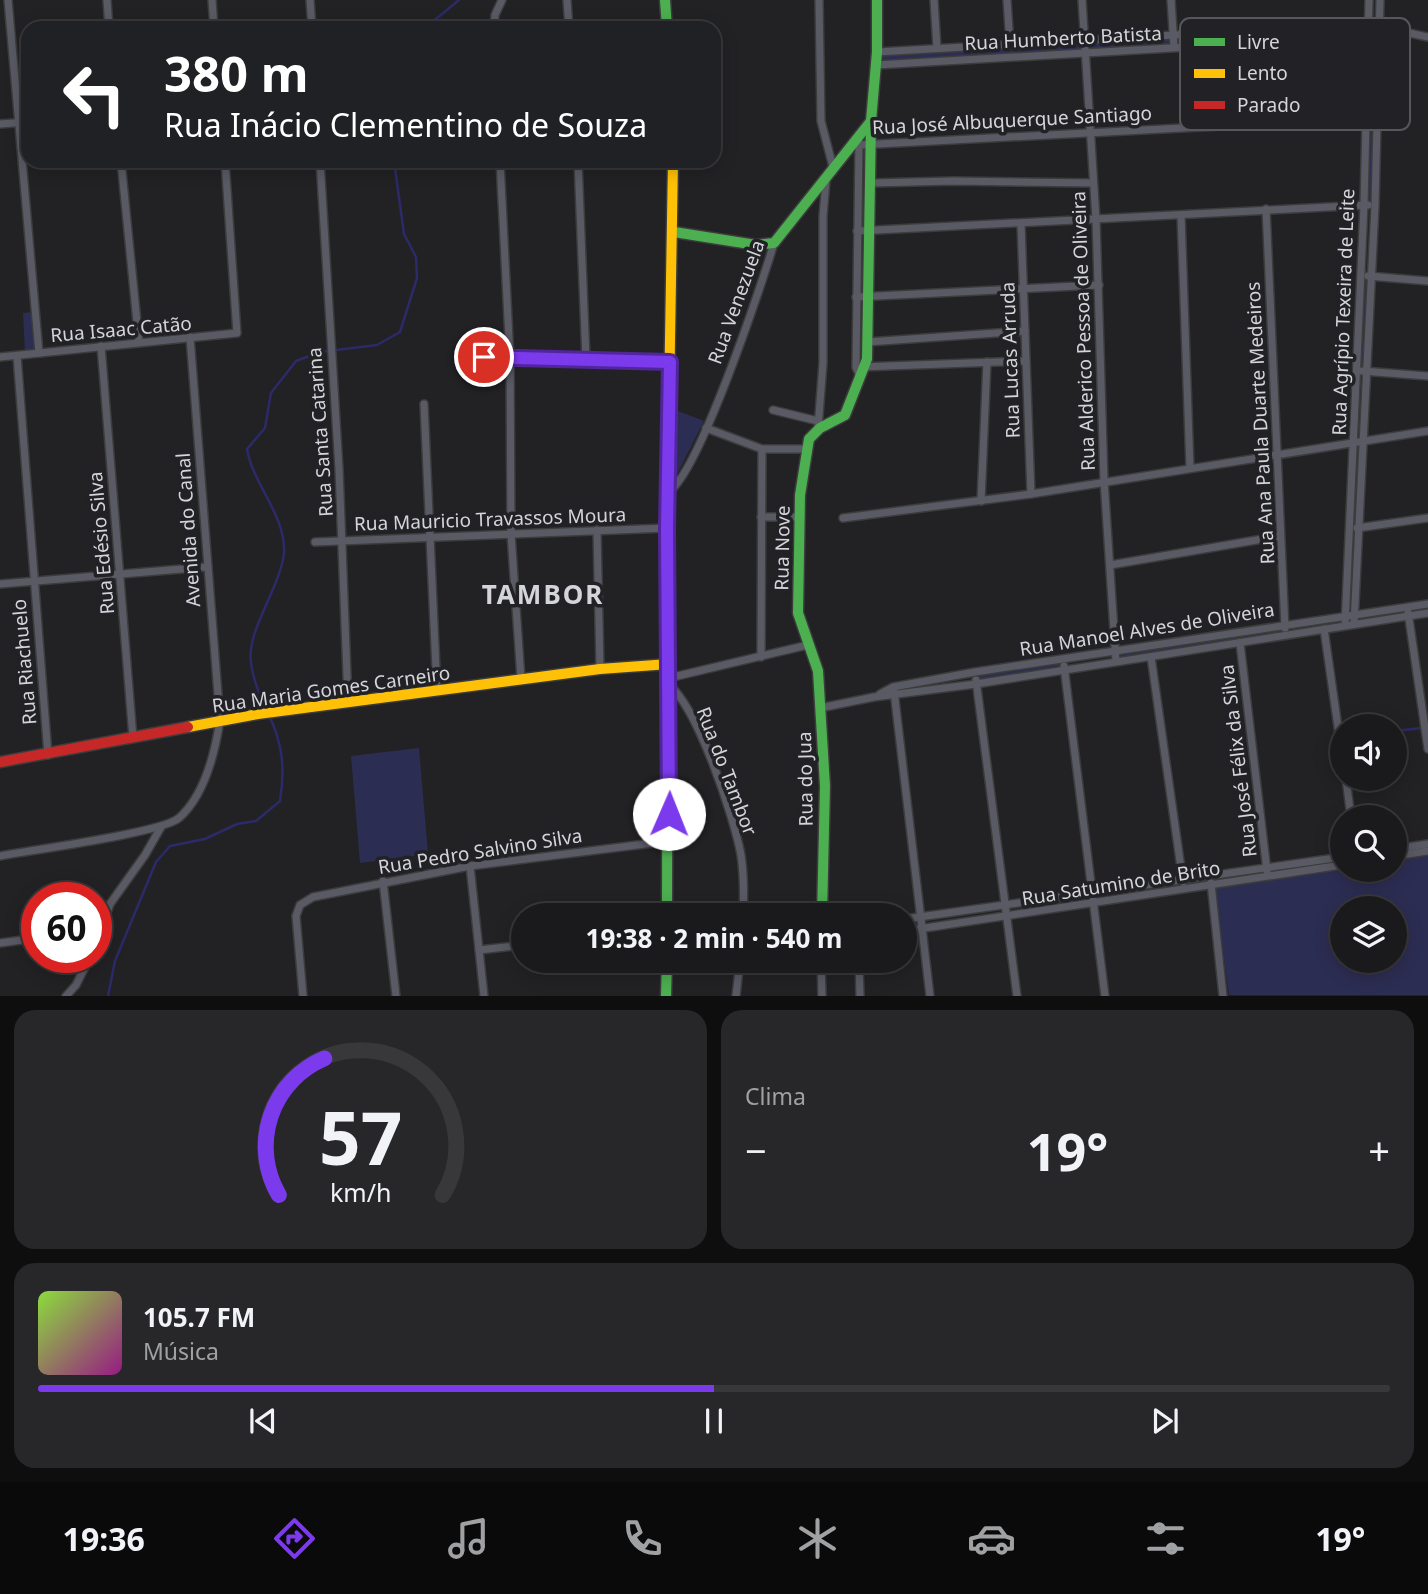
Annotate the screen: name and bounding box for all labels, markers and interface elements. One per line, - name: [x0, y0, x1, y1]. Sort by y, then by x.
- legend: [1180, 18, 1410, 130]
- street label: Rua Humberto Batista: [964, 20, 1162, 56]
- text: Livre: [1237, 29, 1280, 55]
- text: 380 m: [164, 40, 309, 106]
- icon: left: [49, 49, 140, 140]
- text: Lento: [1237, 60, 1288, 86]
- text: Parado: [1237, 92, 1300, 118]
- street label: Rua José Albuquerque Santiago: [871, 100, 1153, 140]
- text: Rua Inácio Clementino de Souza: [164, 103, 647, 146]
- street label: Rua Agrípio Texeira de Leite: [1326, 188, 1360, 436]
- street label: Rua Alderico Pessoa de Oliveira: [1065, 191, 1101, 471]
- street label: Rua Venezuela: [702, 236, 770, 368]
- street label: Rua Lucas Arruda: [994, 281, 1026, 439]
- street label: Rua Ana Paula Duarte Medeiros: [1240, 281, 1280, 565]
- street label: Rua Isaac Catão: [49, 310, 193, 348]
- pin: [454, 327, 514, 387]
- icon: arrive: [465, 338, 503, 376]
- street label: Rua Santa Catarina: [301, 346, 339, 518]
- street label: Avenida do Canal: [170, 452, 206, 608]
- street label: Rua Edésio Silva: [82, 471, 120, 615]
- street label: Rua Mauricio Travassos Moura: [353, 501, 627, 537]
- street label: Rua Nove: [768, 505, 796, 591]
- district label: TAMBOR: [482, 576, 604, 612]
- street label: Rua Manoel Alves de Oliveira: [1018, 596, 1276, 662]
- street label: Rua Riachuelo: [6, 598, 42, 726]
- street label: Rua Maria Gomes Carneiro: [210, 659, 452, 719]
- street label: Rua José Félix da Silva: [1213, 663, 1263, 859]
- street label: Rua do Tambor: [691, 703, 764, 839]
- map controls: [1330, 714, 1407, 973]
- button: sound: [1330, 714, 1407, 791]
- street label: Rua do Jua: [791, 731, 819, 827]
- position arrow: [632, 777, 706, 851]
- button: search: [1330, 805, 1407, 882]
- street label: Rua Pedro Salvino Silva: [376, 822, 584, 880]
- street label: Rua Satumino de Brito: [1020, 854, 1222, 912]
- speed limit sign: 60: [21, 882, 112, 973]
- button: layers: [1330, 896, 1407, 973]
- text: 19:38 · 2 min · 540 m: [586, 920, 842, 956]
- text: Clima: [745, 1080, 806, 1112]
- text: 57: [319, 1088, 402, 1187]
- text: 19°: [1027, 1115, 1108, 1186]
- text: −: [745, 1124, 767, 1176]
- text: +: [1368, 1124, 1390, 1176]
- text: km/h: [330, 1175, 391, 1209]
- text: 105.7 FM: [143, 1299, 255, 1335]
- text: Música: [143, 1335, 219, 1367]
- icon: previous: [244, 1402, 282, 1440]
- icon: pause: [695, 1402, 733, 1440]
- icon: next: [1146, 1402, 1184, 1440]
- icon: directions: [270, 1514, 319, 1563]
- icon: music: [444, 1514, 493, 1563]
- icon: phone: [618, 1514, 667, 1563]
- icon: climate: [793, 1514, 842, 1563]
- icon: car: [967, 1514, 1016, 1563]
- icon: filters: [1141, 1514, 1190, 1563]
- text: 19:36: [63, 1517, 145, 1560]
- text: 19°: [1315, 1517, 1365, 1560]

